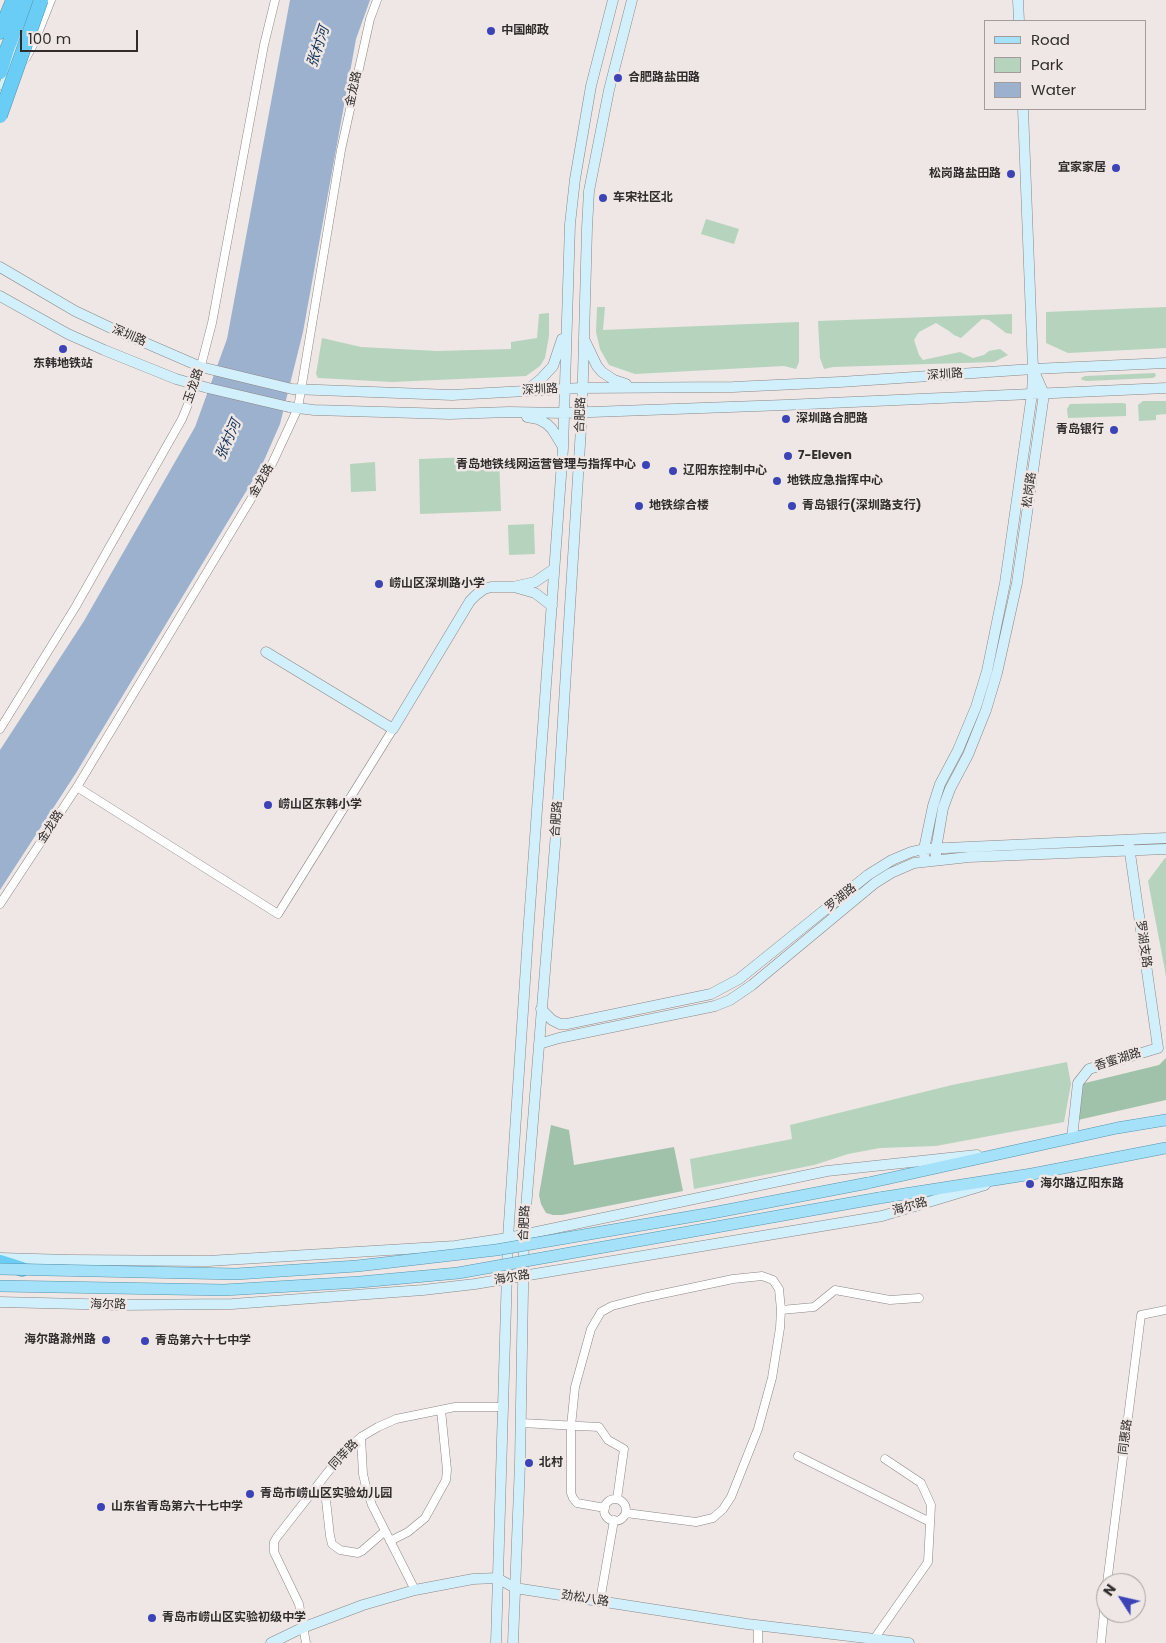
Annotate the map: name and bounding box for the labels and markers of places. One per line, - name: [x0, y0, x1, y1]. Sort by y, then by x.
- place label: 中国邮政: [501, 24, 549, 38]
- marker: 中国邮政: [485, 25, 497, 37]
- place label: 合肥路盐田路: [628, 71, 700, 85]
- marker: 合肥路盐田路: [612, 72, 624, 84]
- place label: 宜家家居: [1058, 161, 1106, 175]
- marker: 宜家家居: [1110, 162, 1122, 174]
- place label: 松岗路盐田路: [929, 167, 1001, 181]
- marker: 松岗路盐田路: [1005, 168, 1017, 180]
- place label: 车宋社区北: [613, 191, 673, 205]
- marker: 车宋社区北: [597, 192, 609, 204]
- marker: 东韩地铁站: [57, 343, 69, 355]
- place label: 东韩地铁站: [33, 357, 93, 371]
- place label: 深圳路合肥路: [796, 412, 868, 426]
- marker: 深圳路合肥路: [780, 413, 792, 425]
- place label: 青岛银行: [1056, 423, 1104, 437]
- marker: 青岛银行: [1108, 424, 1120, 436]
- place label: 7-Eleven: [798, 449, 852, 463]
- marker: 7-Eleven: [782, 450, 794, 462]
- place label: 青岛地铁线网运营管理与指挥中心: [456, 458, 636, 472]
- marker: 青岛地铁线网运营管理与指挥中心: [640, 459, 652, 471]
- place label: 辽阳东控制中心: [683, 464, 767, 478]
- marker: 辽阳东控制中心: [667, 465, 679, 477]
- place label: 地铁应急指挥中心: [787, 474, 883, 488]
- marker: 地铁应急指挥中心: [771, 475, 783, 487]
- place label: 地铁综合楼: [649, 499, 709, 513]
- place label: 青岛银行(深圳路支行): [802, 499, 921, 513]
- marker: 地铁综合楼: [633, 500, 645, 512]
- marker: 青岛银行(深圳路支行): [786, 500, 798, 512]
- place label: 崂山区深圳路小学: [389, 577, 485, 591]
- marker: 崂山区深圳路小学: [373, 578, 385, 590]
- place label: 崂山区东韩小学: [278, 798, 362, 812]
- marker: 崂山区东韩小学: [262, 799, 274, 811]
- place label: 海尔路辽阳东路: [1040, 1177, 1124, 1191]
- marker: 海尔路辽阳东路: [1024, 1178, 1036, 1190]
- place label: 海尔路滁州路: [24, 1333, 96, 1347]
- marker: 海尔路滁州路: [100, 1334, 112, 1346]
- place label: 青岛第六十七中学: [155, 1334, 251, 1348]
- marker: 青岛第六十七中学: [139, 1335, 151, 1347]
- place label: 北村: [539, 1456, 563, 1470]
- marker: 北村: [523, 1457, 535, 1469]
- place label: 青岛市崂山区实验幼儿园: [260, 1487, 392, 1501]
- marker: 青岛市崂山区实验幼儿园: [244, 1488, 256, 1500]
- place label: 山东省青岛第六十七中学: [111, 1500, 243, 1514]
- marker: 山东省青岛第六十七中学: [95, 1501, 107, 1513]
- place label: 青岛市崂山区实验初级中学: [162, 1611, 306, 1625]
- marker: 青岛市崂山区实验初级中学: [146, 1612, 158, 1624]

